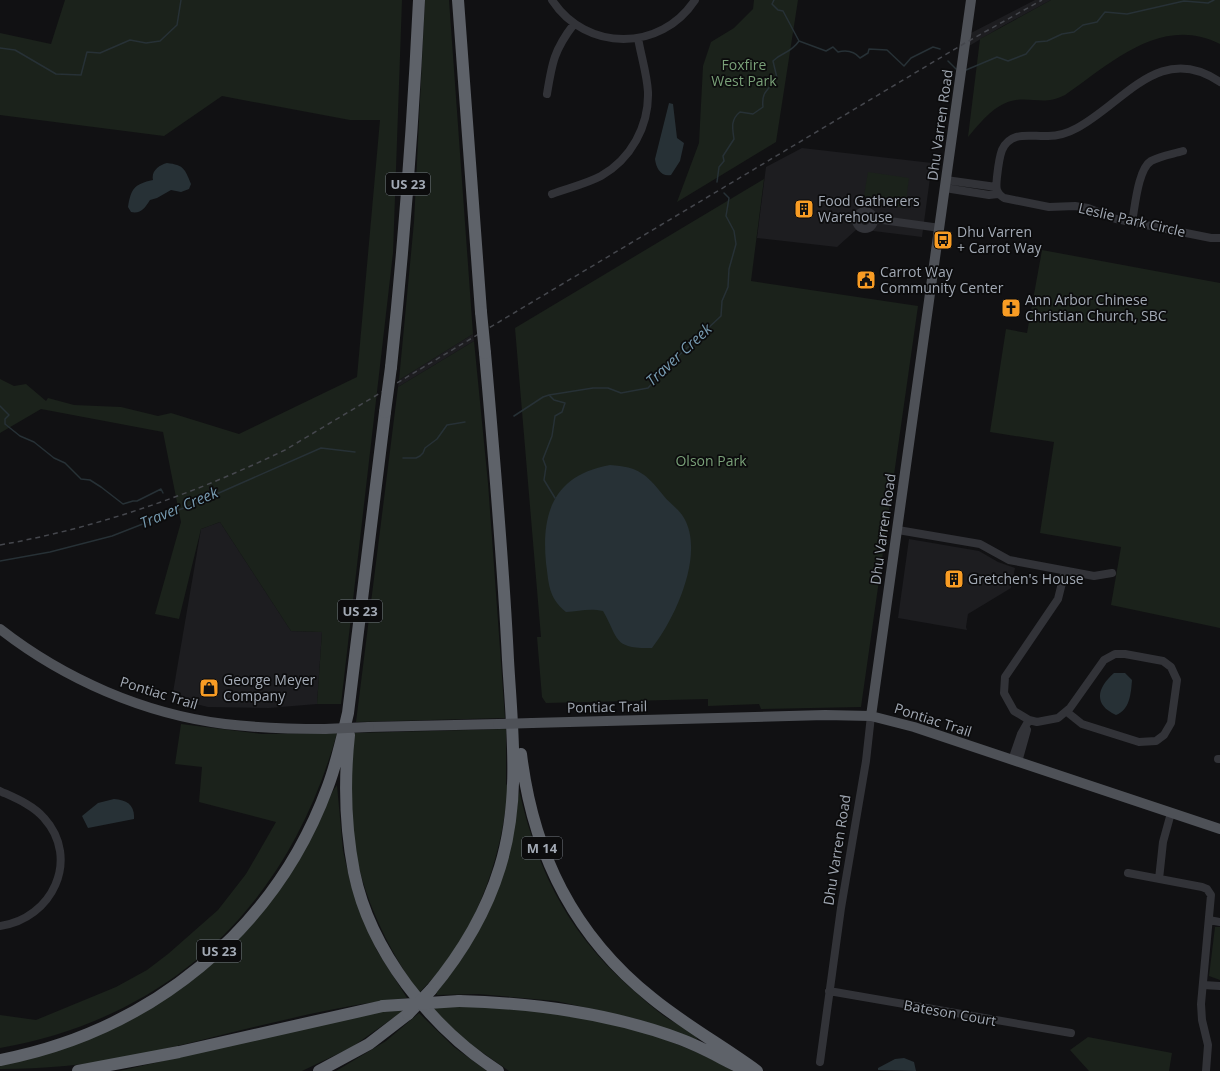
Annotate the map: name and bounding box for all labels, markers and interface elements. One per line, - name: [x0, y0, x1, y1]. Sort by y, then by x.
- park label: Foxfire West Park: [711, 55, 777, 90]
- street label: Dhu Varren Road: [922, 68, 957, 182]
- road number: US 23: [386, 173, 430, 195]
- place label: Food Gatherers Warehouse: [818, 191, 920, 226]
- building icon: Food Gatherers Warehouse: [793, 198, 815, 220]
- street label: Leslie Park Circle: [1077, 198, 1188, 241]
- place label: Dhu Varren + Carrot Way: [957, 222, 1042, 257]
- bus stop icon: Dhu Varren + Carrot Way: [932, 229, 954, 251]
- place label: Carrot Way Community Center: [880, 262, 1004, 297]
- public building icon: Carrot Way Community Center: [855, 269, 877, 291]
- place label: Ann Arbor Chinese Christian Church, SBC: [1025, 290, 1167, 325]
- church icon: Ann Arbor Chinese Christian Church, SBC: [1000, 297, 1022, 319]
- water label: Traver Creek: [641, 318, 716, 390]
- park label: Olson Park: [675, 451, 747, 470]
- street label: Dhu Varren Road: [865, 472, 900, 586]
- water label: Traver Creek: [136, 481, 221, 533]
- building icon: Gretchen's House: [943, 568, 965, 590]
- place label: Gretchen's House: [968, 569, 1084, 588]
- road number: US 23: [338, 600, 382, 622]
- place label: George Meyer Company: [223, 670, 316, 705]
- street label: Pontiac Trail: [118, 672, 200, 713]
- shop icon: George Meyer Company: [198, 677, 220, 699]
- street label: Pontiac Trail: [567, 696, 647, 717]
- street label: Pontiac Trail: [892, 698, 974, 741]
- street label: Dhu Varren Road: [818, 793, 855, 907]
- road number: M 14: [522, 837, 562, 859]
- road number: US 23: [197, 940, 241, 962]
- street label: Bateson Court: [902, 995, 998, 1030]

